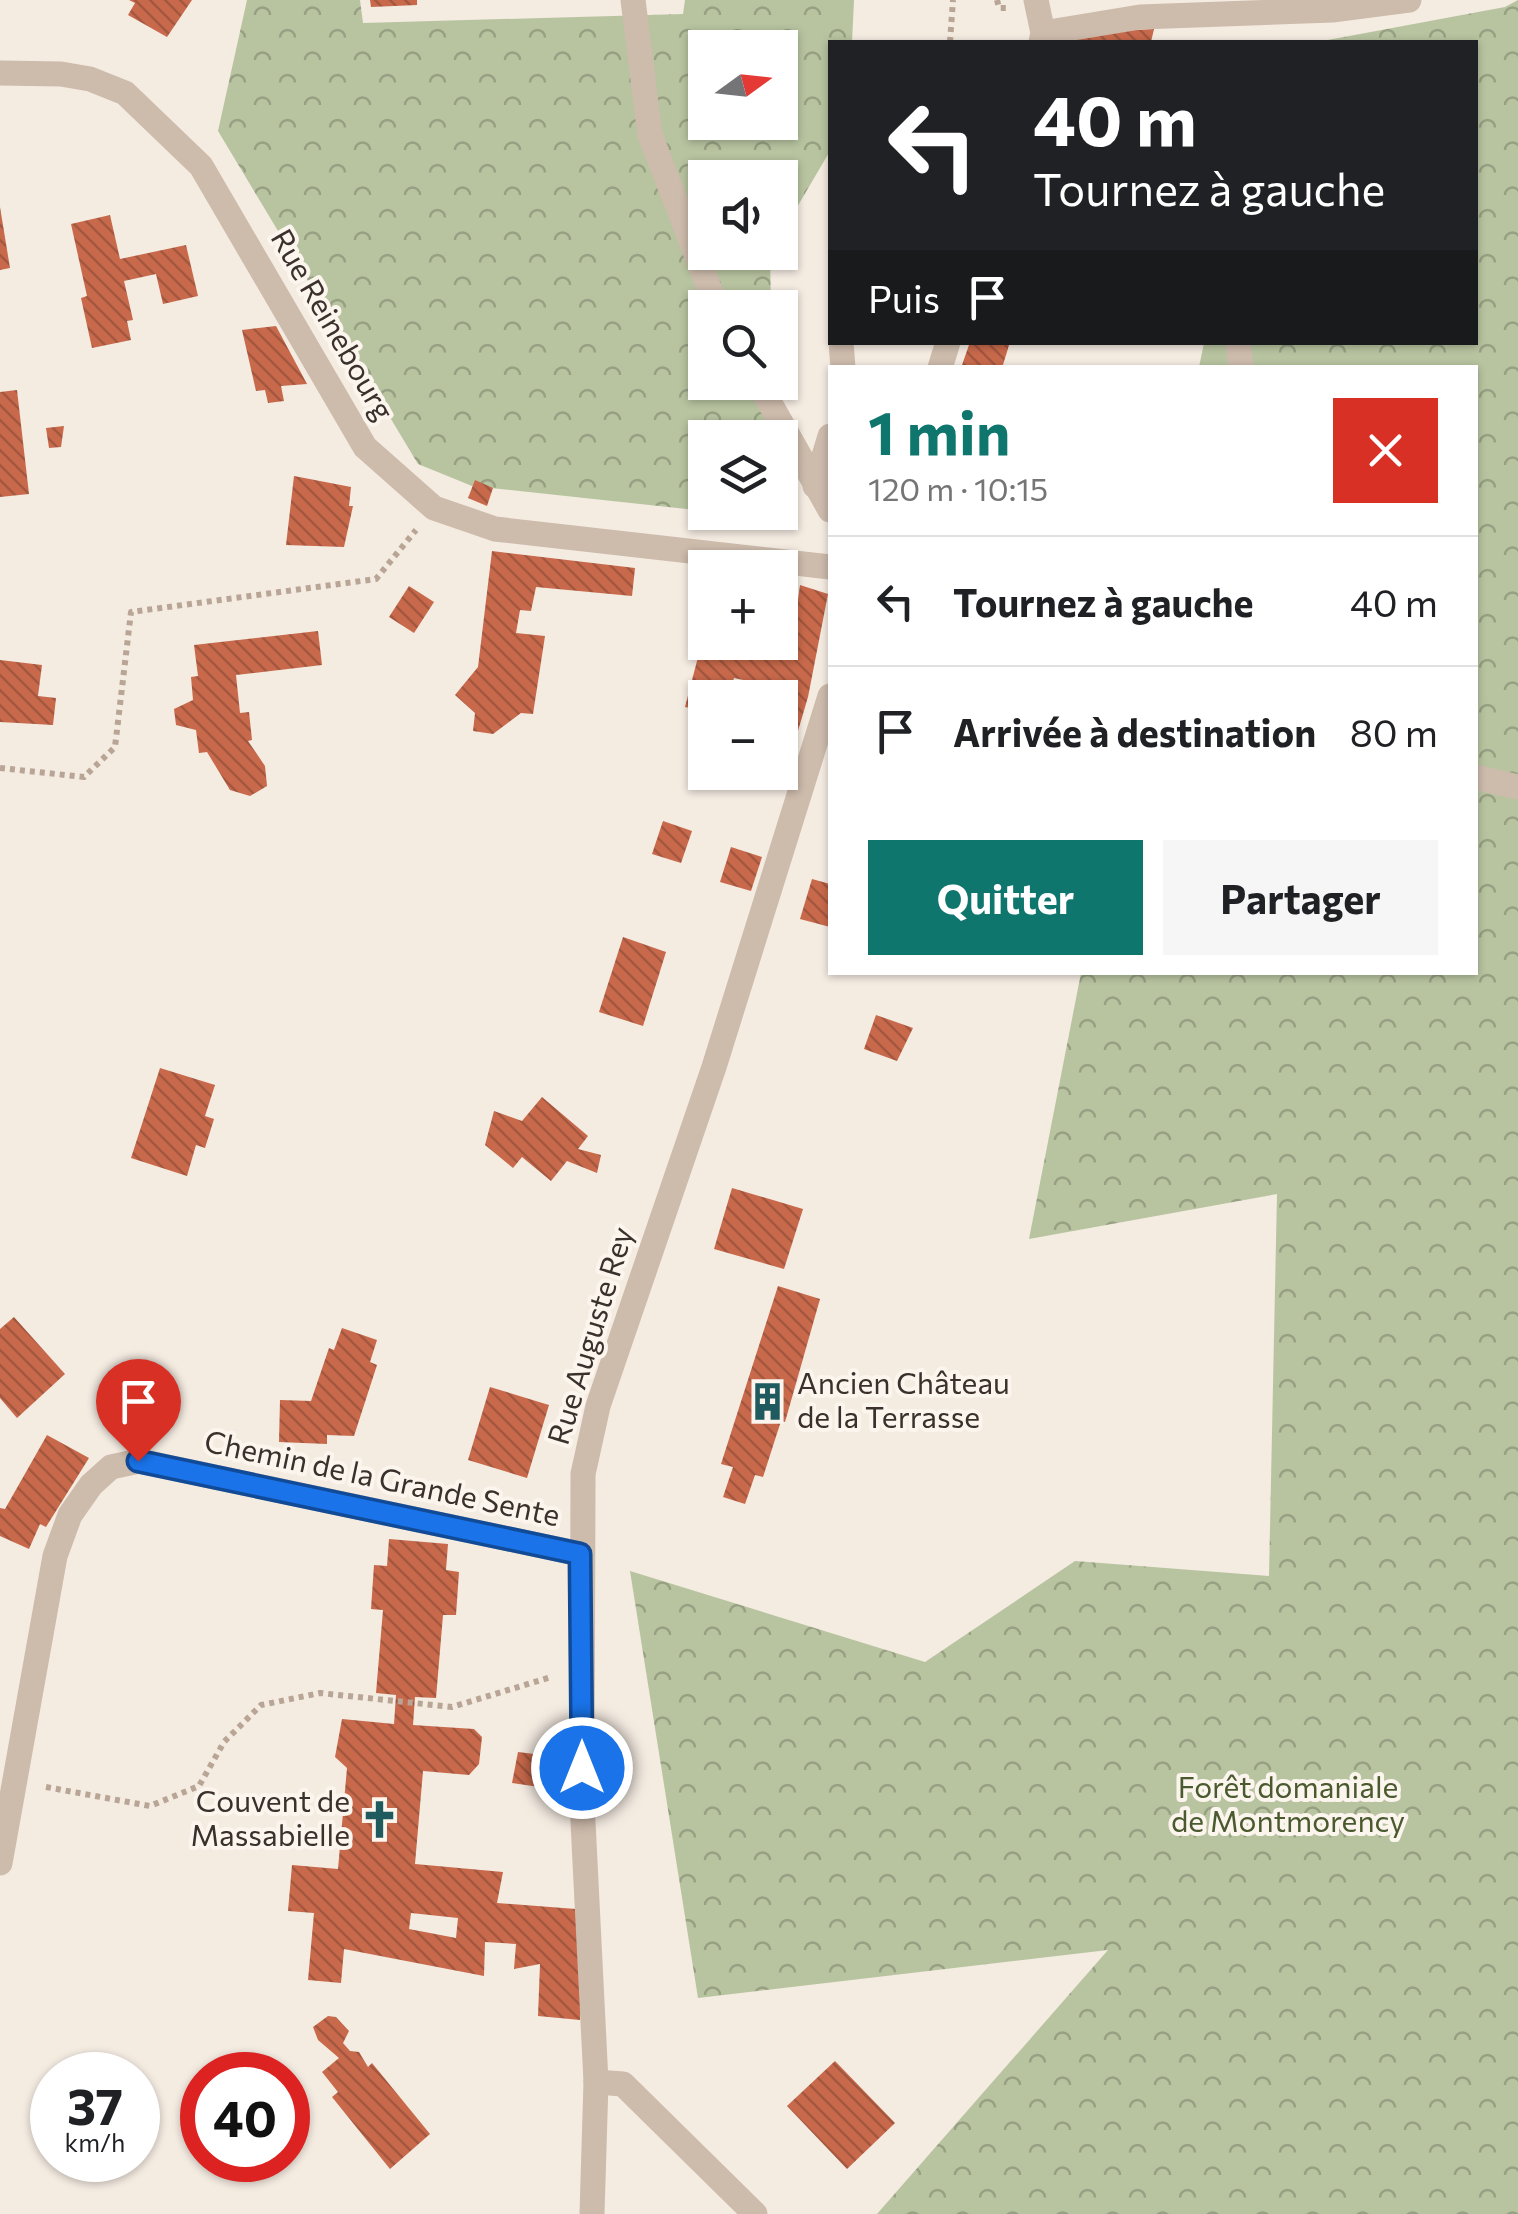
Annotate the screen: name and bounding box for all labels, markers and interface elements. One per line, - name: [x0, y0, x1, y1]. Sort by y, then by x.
- north arrow: [688, 30, 798, 140]
- map controls: [688, 30, 798, 790]
- text: 40 m: [1033, 75, 1197, 160]
- icon: left: [868, 80, 998, 210]
- button: sound: [688, 160, 798, 270]
- text: Tournez à gauche: [1033, 160, 1385, 215]
- street label: Rue Reinebourg: [264, 222, 404, 426]
- icon: arrive: [960, 270, 1015, 325]
- text: Puis: [868, 274, 940, 321]
- button: search: [688, 290, 798, 400]
- text: 1 min: [868, 394, 1010, 467]
- button: close: [1333, 398, 1438, 503]
- button: layers: [688, 420, 798, 530]
- text: 120 m · 10:15: [868, 468, 1048, 508]
- button: +: [688, 550, 798, 660]
- icon: left: [868, 574, 923, 629]
- text: Tournez à gauche: [953, 578, 1254, 625]
- text: 40 m: [1350, 578, 1438, 625]
- button: −: [688, 680, 798, 790]
- icon: arrive: [868, 704, 923, 759]
- text: Arrivée à destination: [953, 708, 1316, 755]
- text: 80 m: [1350, 708, 1438, 755]
- button: Quitter: [868, 840, 1143, 955]
- button: Partager: [1163, 840, 1438, 955]
- street label: Rue Auguste Rey: [538, 1222, 639, 1449]
- pin: [96, 1359, 181, 1462]
- place label: Ancien Château de la Terrasse: [797, 1363, 1010, 1434]
- icon: arrive: [111, 1374, 166, 1429]
- building icon: Ancien Château de la Terrasse: [746, 1380, 788, 1422]
- street label: Chemin de la Grande Sente: [201, 1421, 564, 1532]
- position arrow: [530, 1716, 634, 1820]
- park label: Forêt domaniale de Montmorency: [1171, 1767, 1405, 1838]
- place label: Couvent de Massabielle: [191, 1781, 350, 1852]
- church icon: Couvent de Massabielle: [359, 1798, 401, 1840]
- speed limit sign: 40: [180, 2052, 310, 2182]
- text: 37: [67, 2074, 123, 2135]
- text: km/h: [65, 2127, 125, 2157]

